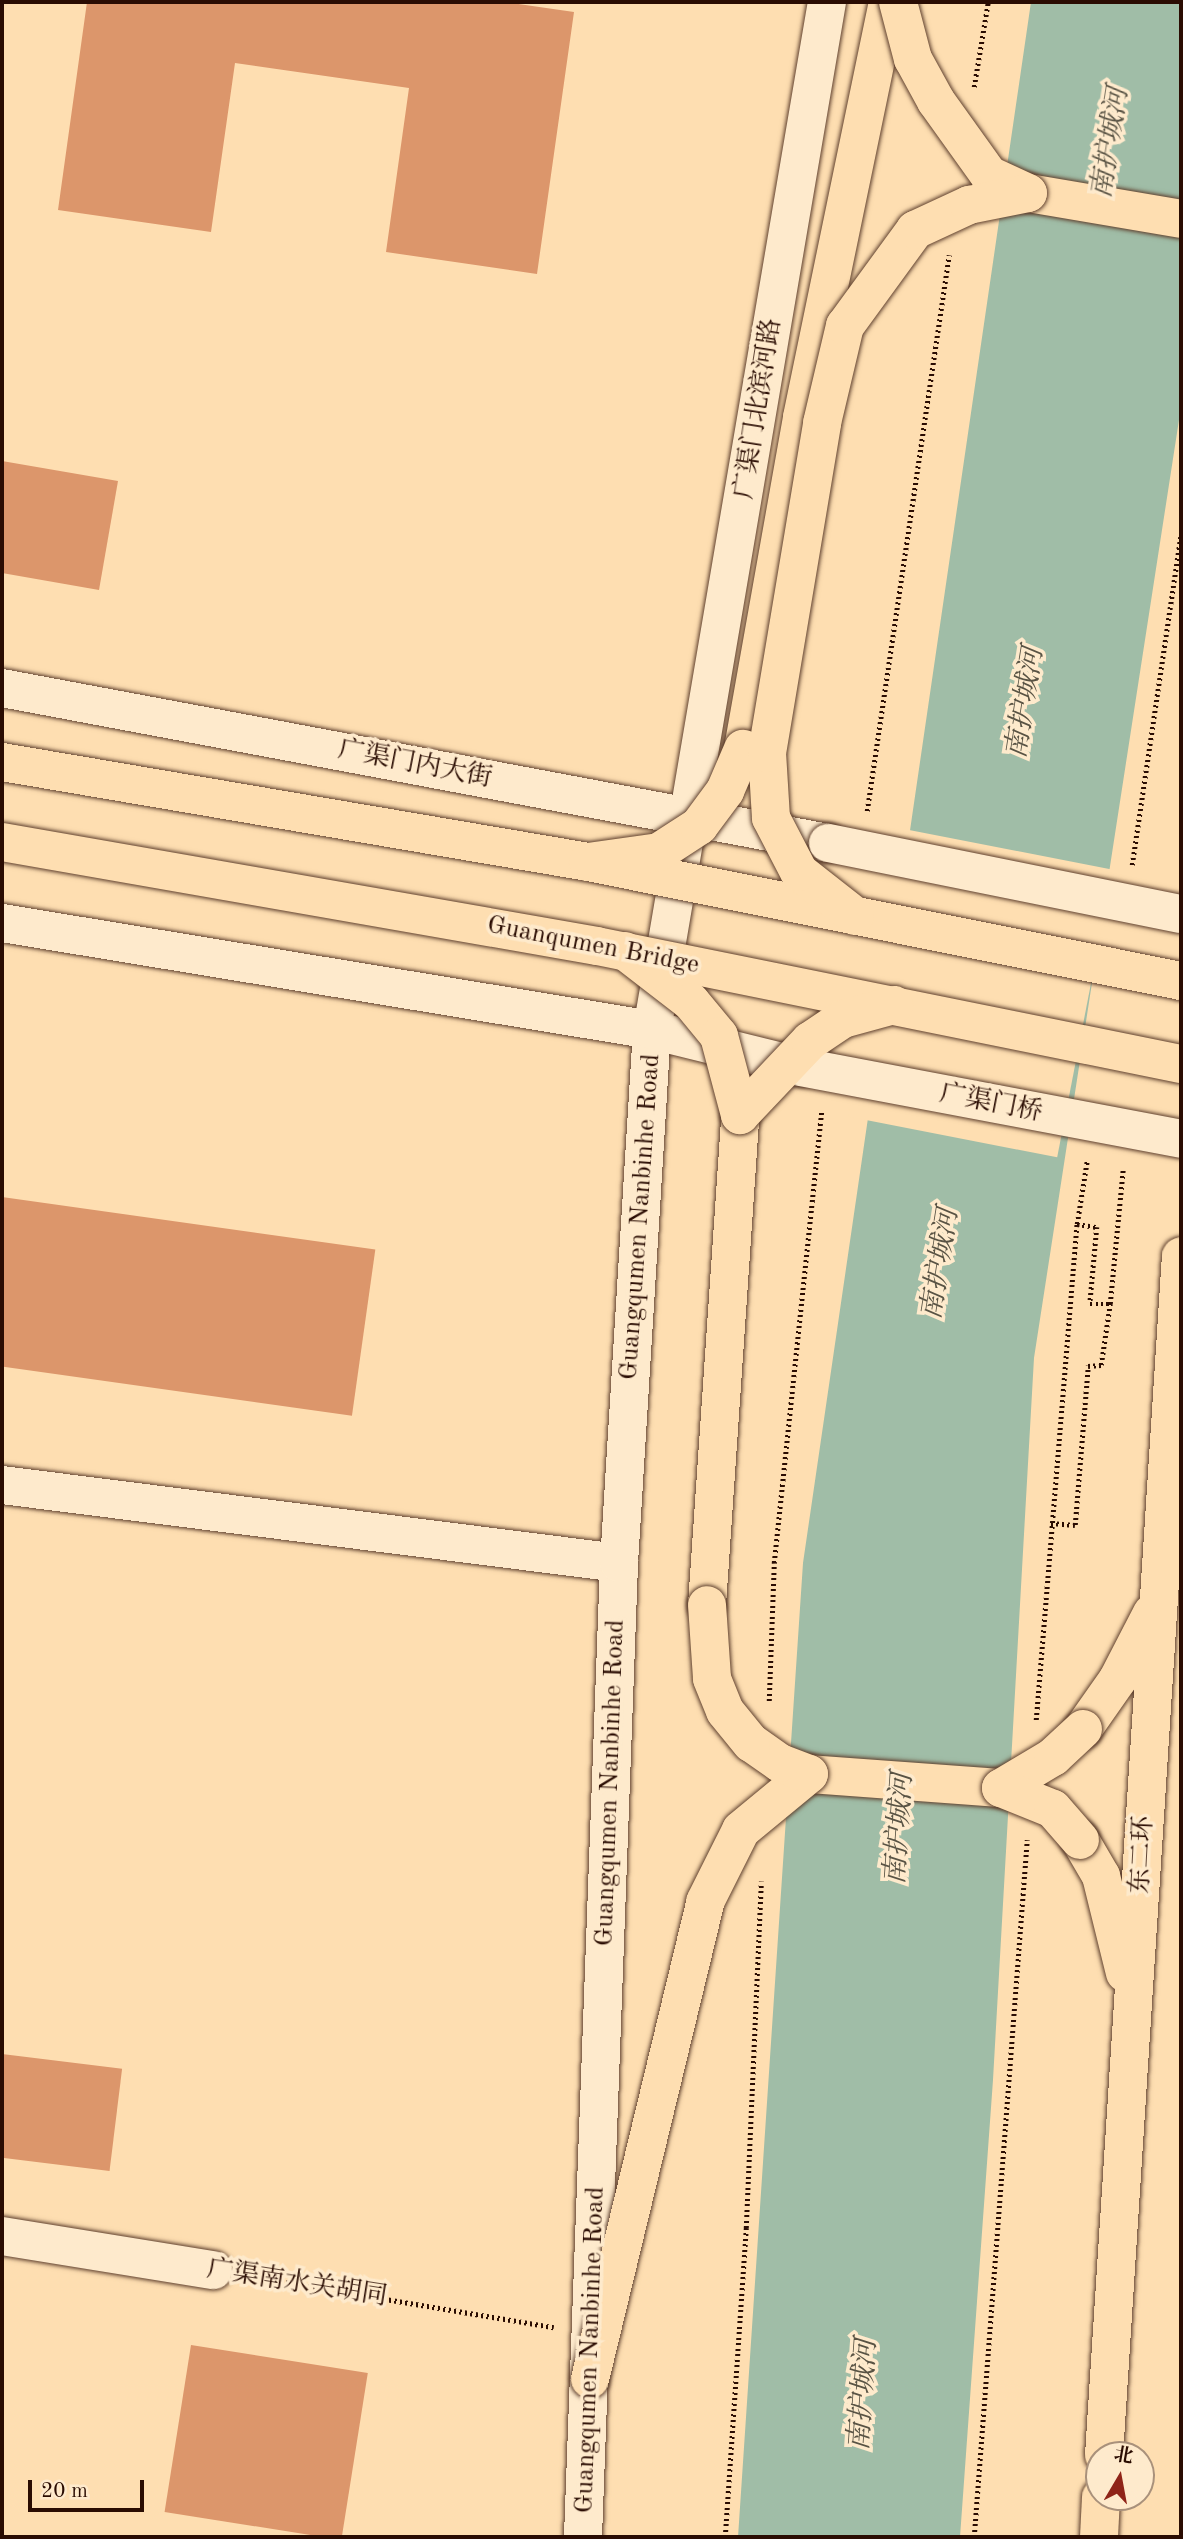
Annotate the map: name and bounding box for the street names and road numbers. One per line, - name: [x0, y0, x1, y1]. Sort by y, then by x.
- street label: 广渠门北滨河路: [729, 317, 789, 501]
- street label: 广渠门内大街: [335, 735, 495, 795]
- street label: Guanqumen Bridge: [484, 910, 702, 982]
- street label: Guangqumen Nanbinhe Road: [614, 1053, 668, 1381]
- street label: 广渠门桥: [937, 1079, 1045, 1129]
- street label: Guangqumen Nanbinhe Road: [590, 1619, 632, 1947]
- street label: 东二环: [1125, 1815, 1161, 1895]
- street label: Guangqumen Nanbinhe Road: [570, 2186, 612, 2514]
- street label: 广渠南水关胡同: [205, 2254, 389, 2314]

